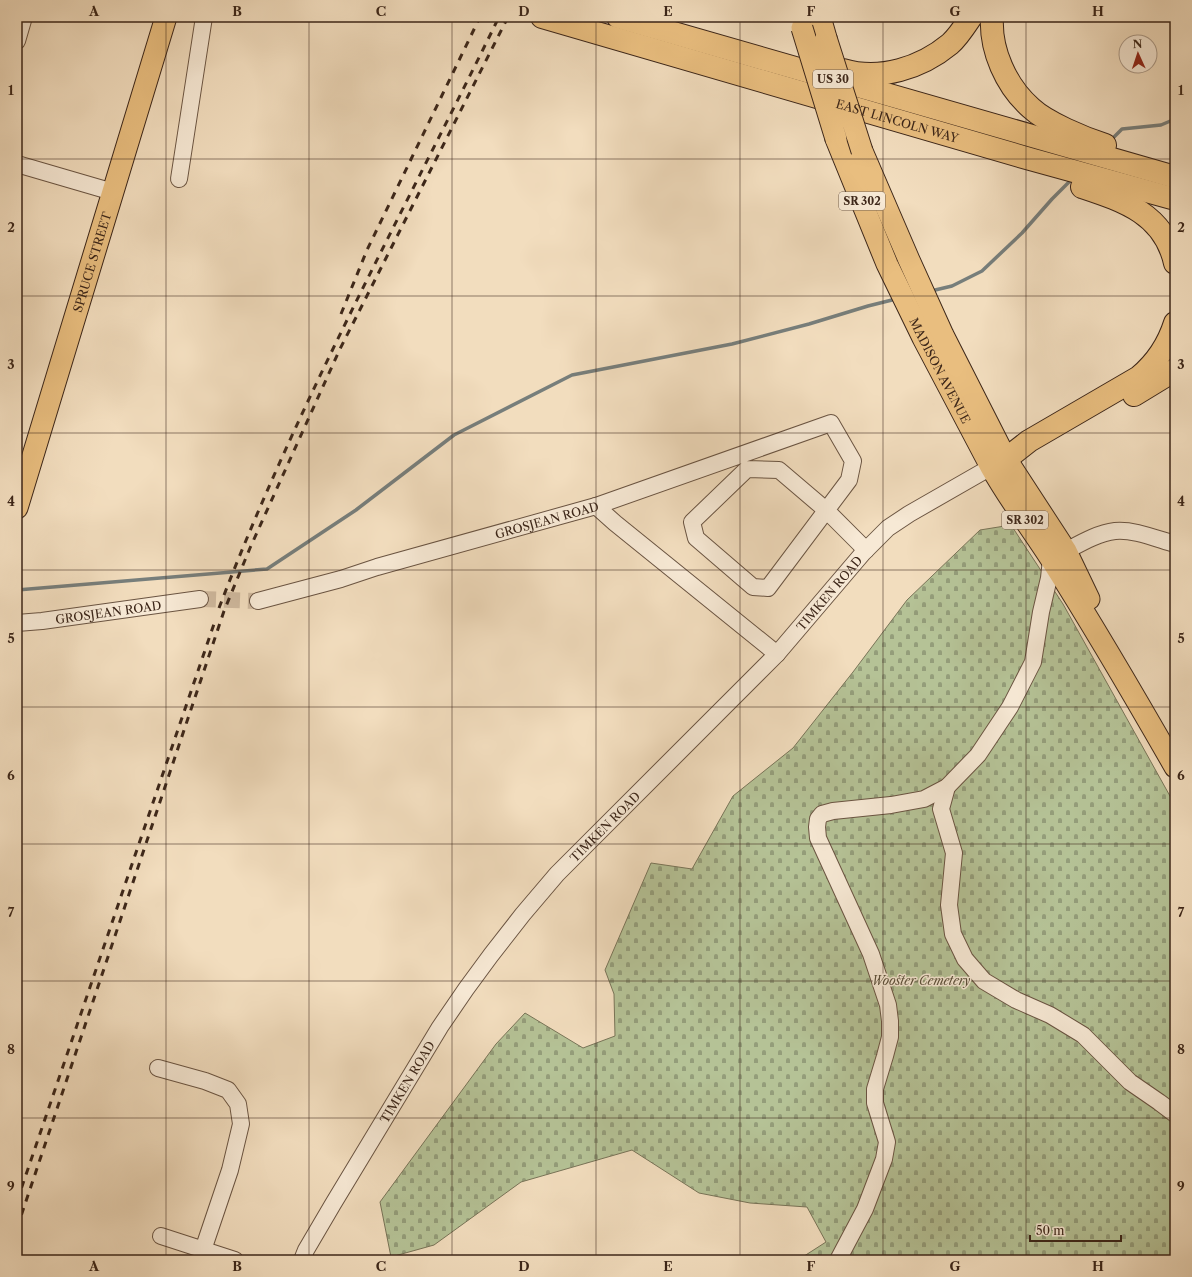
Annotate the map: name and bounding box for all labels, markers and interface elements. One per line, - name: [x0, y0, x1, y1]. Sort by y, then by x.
- text: A: [88, 3, 100, 19]
- text: B: [232, 3, 242, 19]
- text: C: [376, 3, 386, 19]
- text: D: [518, 3, 530, 19]
- text: E: [663, 3, 673, 19]
- text: F: [807, 3, 816, 19]
- text: G: [949, 3, 961, 19]
- text: H: [1092, 3, 1104, 19]
- north arrow: [1118, 34, 1158, 74]
- text: N: [1132, 37, 1143, 51]
- road number: US 30: [813, 70, 853, 88]
- text: 1: [8, 82, 14, 98]
- text: 1: [1178, 82, 1184, 98]
- street label: EAST LINCOLN WAY: [834, 95, 961, 145]
- road number: SR 302: [839, 192, 885, 210]
- street label: SPRUCE STREET: [69, 210, 114, 314]
- text: 2: [7, 219, 15, 235]
- text: 2: [1177, 219, 1185, 235]
- street label: MADISON AVENUE: [907, 315, 974, 426]
- text: 3: [7, 356, 15, 372]
- text: 3: [1177, 356, 1185, 372]
- text: 4: [7, 493, 15, 509]
- text: 4: [1177, 493, 1185, 509]
- street label: GROSJEAN ROAD: [493, 498, 601, 541]
- road number: SR 302: [1002, 511, 1048, 529]
- street label: TIMKEN ROAD: [793, 552, 865, 633]
- street label: GROSJEAN ROAD: [54, 597, 163, 627]
- text: 5: [7, 630, 15, 646]
- text: 5: [1177, 630, 1185, 646]
- text: 6: [7, 767, 15, 783]
- text: 6: [1177, 767, 1185, 783]
- street label: TIMKEN ROAD: [566, 788, 643, 865]
- text: 7: [8, 904, 15, 920]
- text: 7: [1178, 904, 1185, 920]
- park label: Wooster Cemetery: [872, 973, 970, 988]
- street label: TIMKEN ROAD: [376, 1038, 438, 1126]
- text: 8: [7, 1041, 15, 1057]
- text: 8: [1177, 1041, 1185, 1057]
- text: 9: [7, 1178, 15, 1194]
- text: 9: [1177, 1178, 1185, 1194]
- scale bar: [1030, 1217, 1121, 1243]
- text: 50 m: [1036, 1223, 1065, 1238]
- text: A: [88, 1258, 100, 1274]
- text: B: [232, 1258, 242, 1274]
- text: C: [376, 1258, 386, 1274]
- text: D: [518, 1258, 530, 1274]
- text: E: [663, 1258, 673, 1274]
- text: F: [807, 1258, 816, 1274]
- text: G: [949, 1258, 961, 1274]
- text: H: [1092, 1258, 1104, 1274]

